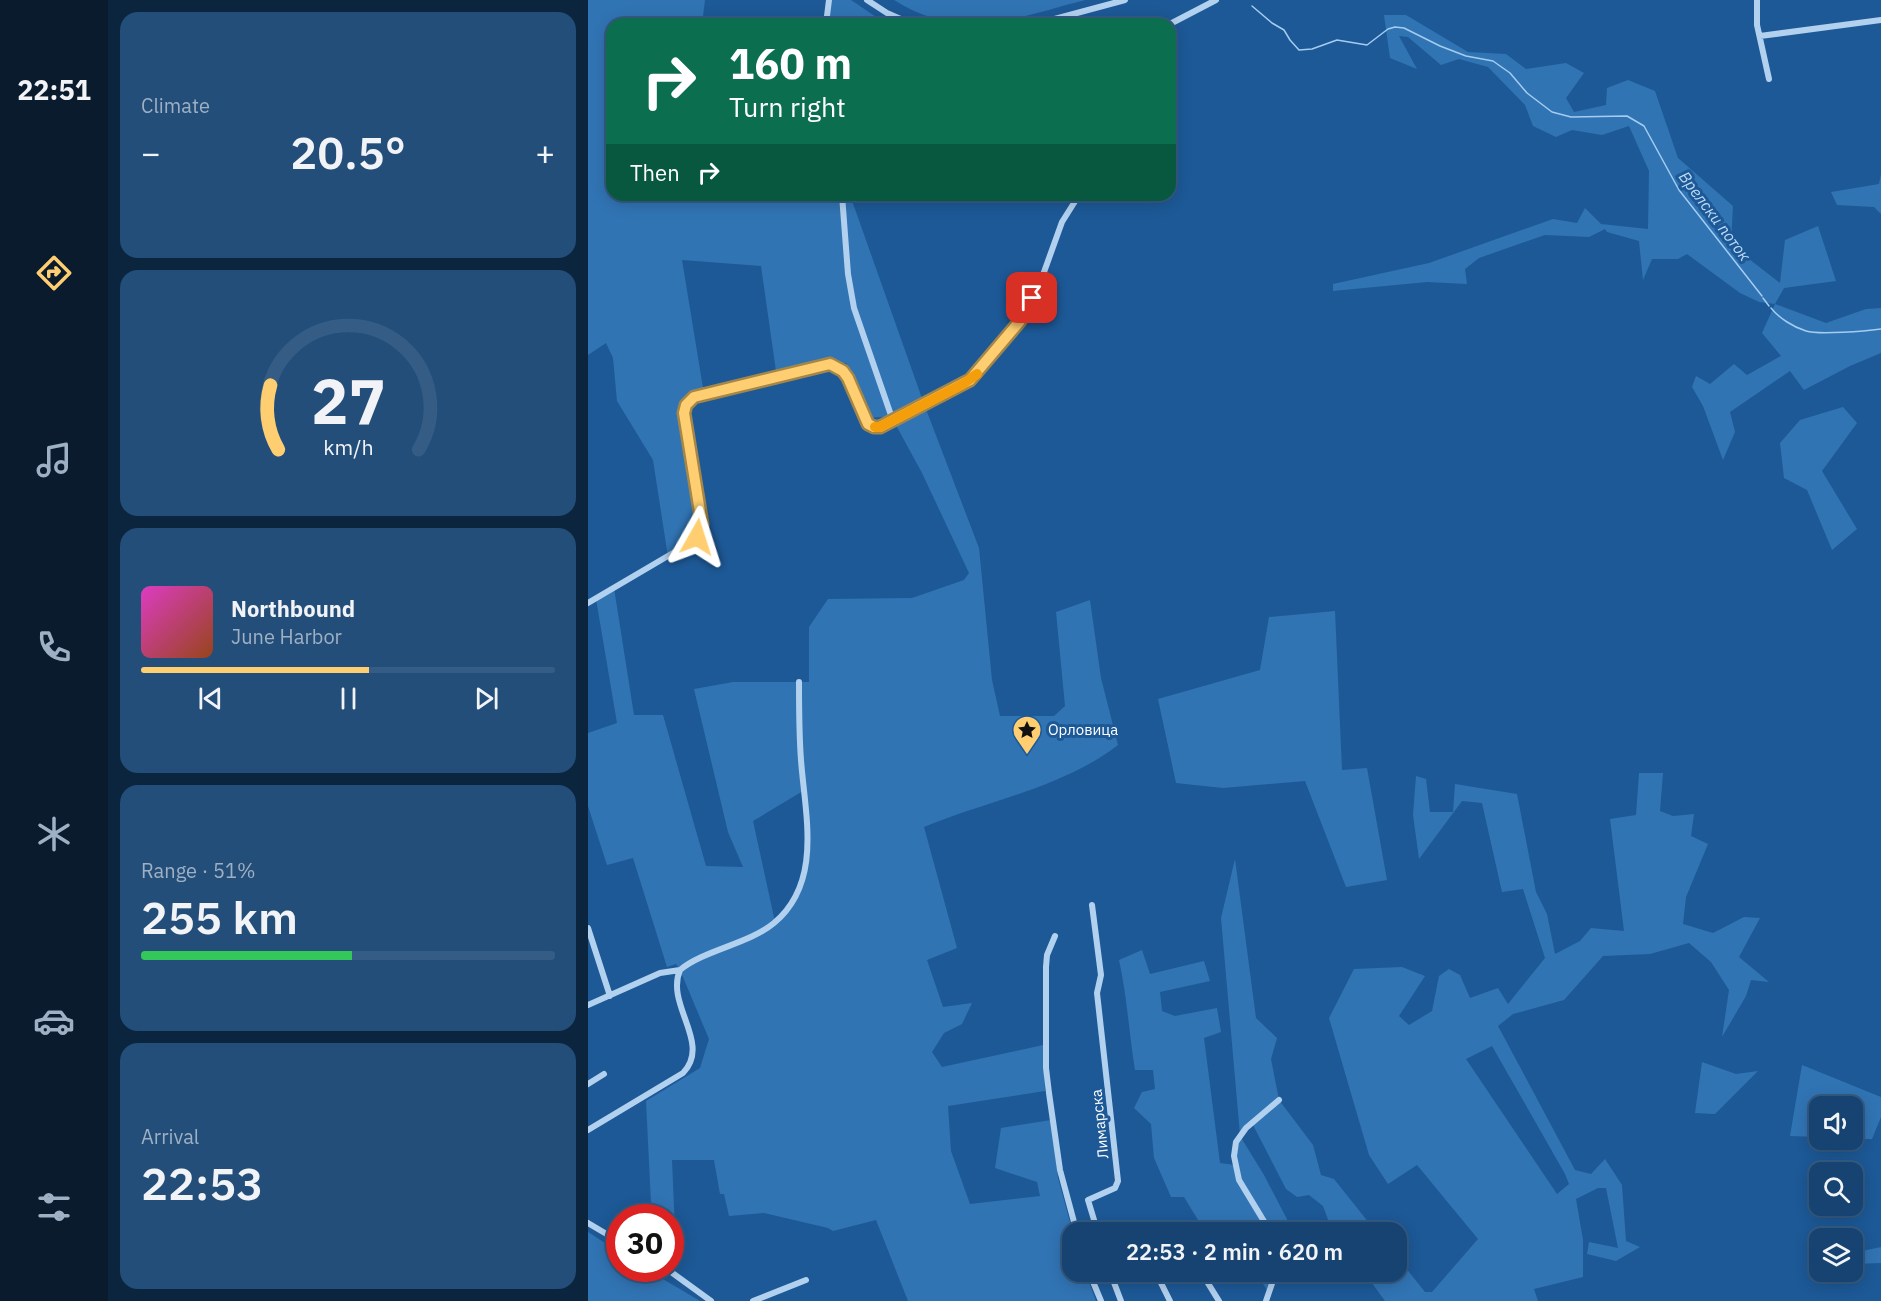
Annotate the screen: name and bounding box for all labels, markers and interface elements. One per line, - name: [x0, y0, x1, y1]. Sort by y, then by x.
- text: 160 m: [729, 36, 852, 91]
- icon: right: [630, 42, 708, 120]
- text: 22:51: [17, 72, 91, 107]
- text: Turn right: [729, 89, 846, 124]
- text: Climate: [141, 92, 210, 119]
- text: 20.5°: [290, 123, 406, 181]
- text: −: [141, 131, 161, 174]
- text: +: [535, 131, 555, 174]
- icon: right: [692, 156, 725, 189]
- text: Then: [630, 158, 680, 187]
- water label: Врелски поток: [1675, 167, 1756, 265]
- icon: directions: [33, 252, 75, 294]
- pin: [1006, 272, 1057, 323]
- icon: arrive: [1015, 281, 1048, 314]
- text: 27: [311, 360, 385, 441]
- text: km/h: [323, 433, 373, 461]
- icon: music: [33, 439, 75, 481]
- position arrow: [665, 505, 729, 569]
- text: Northbound: [231, 594, 355, 623]
- text: June Harbor: [231, 623, 342, 650]
- icon: phone: [33, 626, 75, 668]
- icon: previous: [194, 682, 227, 715]
- icon: pause: [332, 682, 365, 715]
- icon: next: [470, 682, 503, 715]
- place icon: Орловица: [1011, 714, 1043, 756]
- place label: Орловица: [1048, 720, 1118, 739]
- icon: climate: [33, 813, 75, 855]
- text: Range · 51%: [141, 857, 256, 884]
- text: 255 km: [141, 888, 298, 946]
- icon: car: [33, 1000, 75, 1042]
- street label: Лимарска: [1086, 1088, 1113, 1160]
- map controls: [1809, 1096, 1863, 1282]
- button: sound: [1809, 1096, 1863, 1150]
- text: Arrival: [141, 1123, 199, 1150]
- text: 22:53: [141, 1154, 263, 1212]
- button: search: [1809, 1162, 1863, 1216]
- icon: filters: [33, 1186, 75, 1228]
- speed limit sign: 30: [606, 1204, 684, 1282]
- button: layers: [1809, 1228, 1863, 1282]
- text: 22:53 · 2 min · 620 m: [1126, 1237, 1343, 1266]

